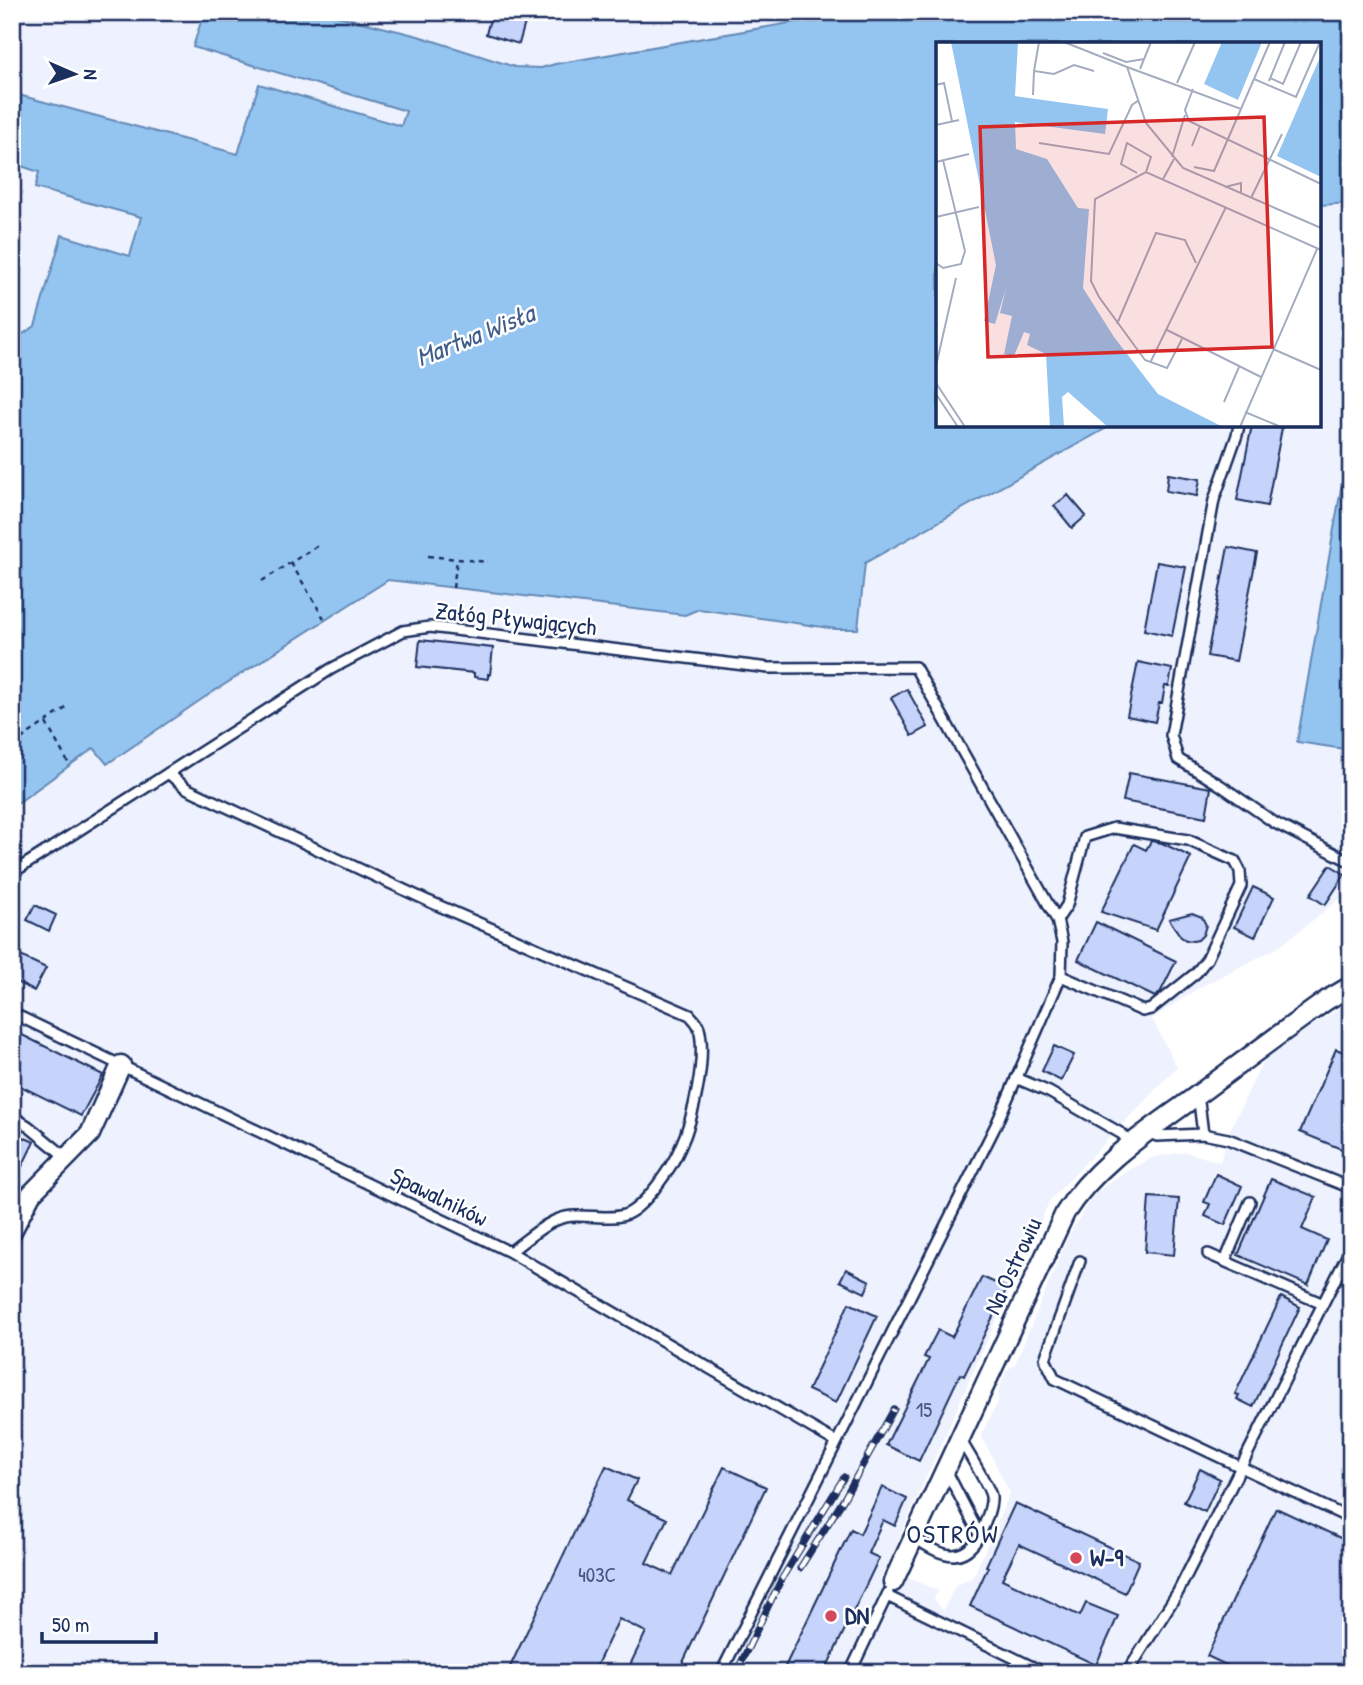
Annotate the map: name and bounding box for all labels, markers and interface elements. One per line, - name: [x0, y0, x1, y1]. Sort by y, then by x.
- north arrow: [38, 38, 108, 108]
- inset map: [936, 42, 1321, 427]
- text: N: [78, 69, 104, 80]
- water label: Martwa Wisła: [410, 294, 542, 374]
- street label: Załóg Pływających: [434, 594, 598, 642]
- street label: Spawalników: [385, 1159, 493, 1233]
- street label: Na Ostrowiu: [976, 1212, 1049, 1319]
- house number: 15: [916, 1395, 932, 1424]
- district label: OSTRÓW: [907, 1516, 999, 1551]
- place label: W-9: [1090, 1541, 1123, 1573]
- marker: W-9: [1068, 1550, 1084, 1566]
- house number: 403C: [578, 1560, 616, 1589]
- place label: DN: [845, 1599, 869, 1631]
- scale bar: [42, 1601, 156, 1645]
- marker: DN: [823, 1608, 839, 1624]
- text: 50 m: [52, 1610, 89, 1639]

